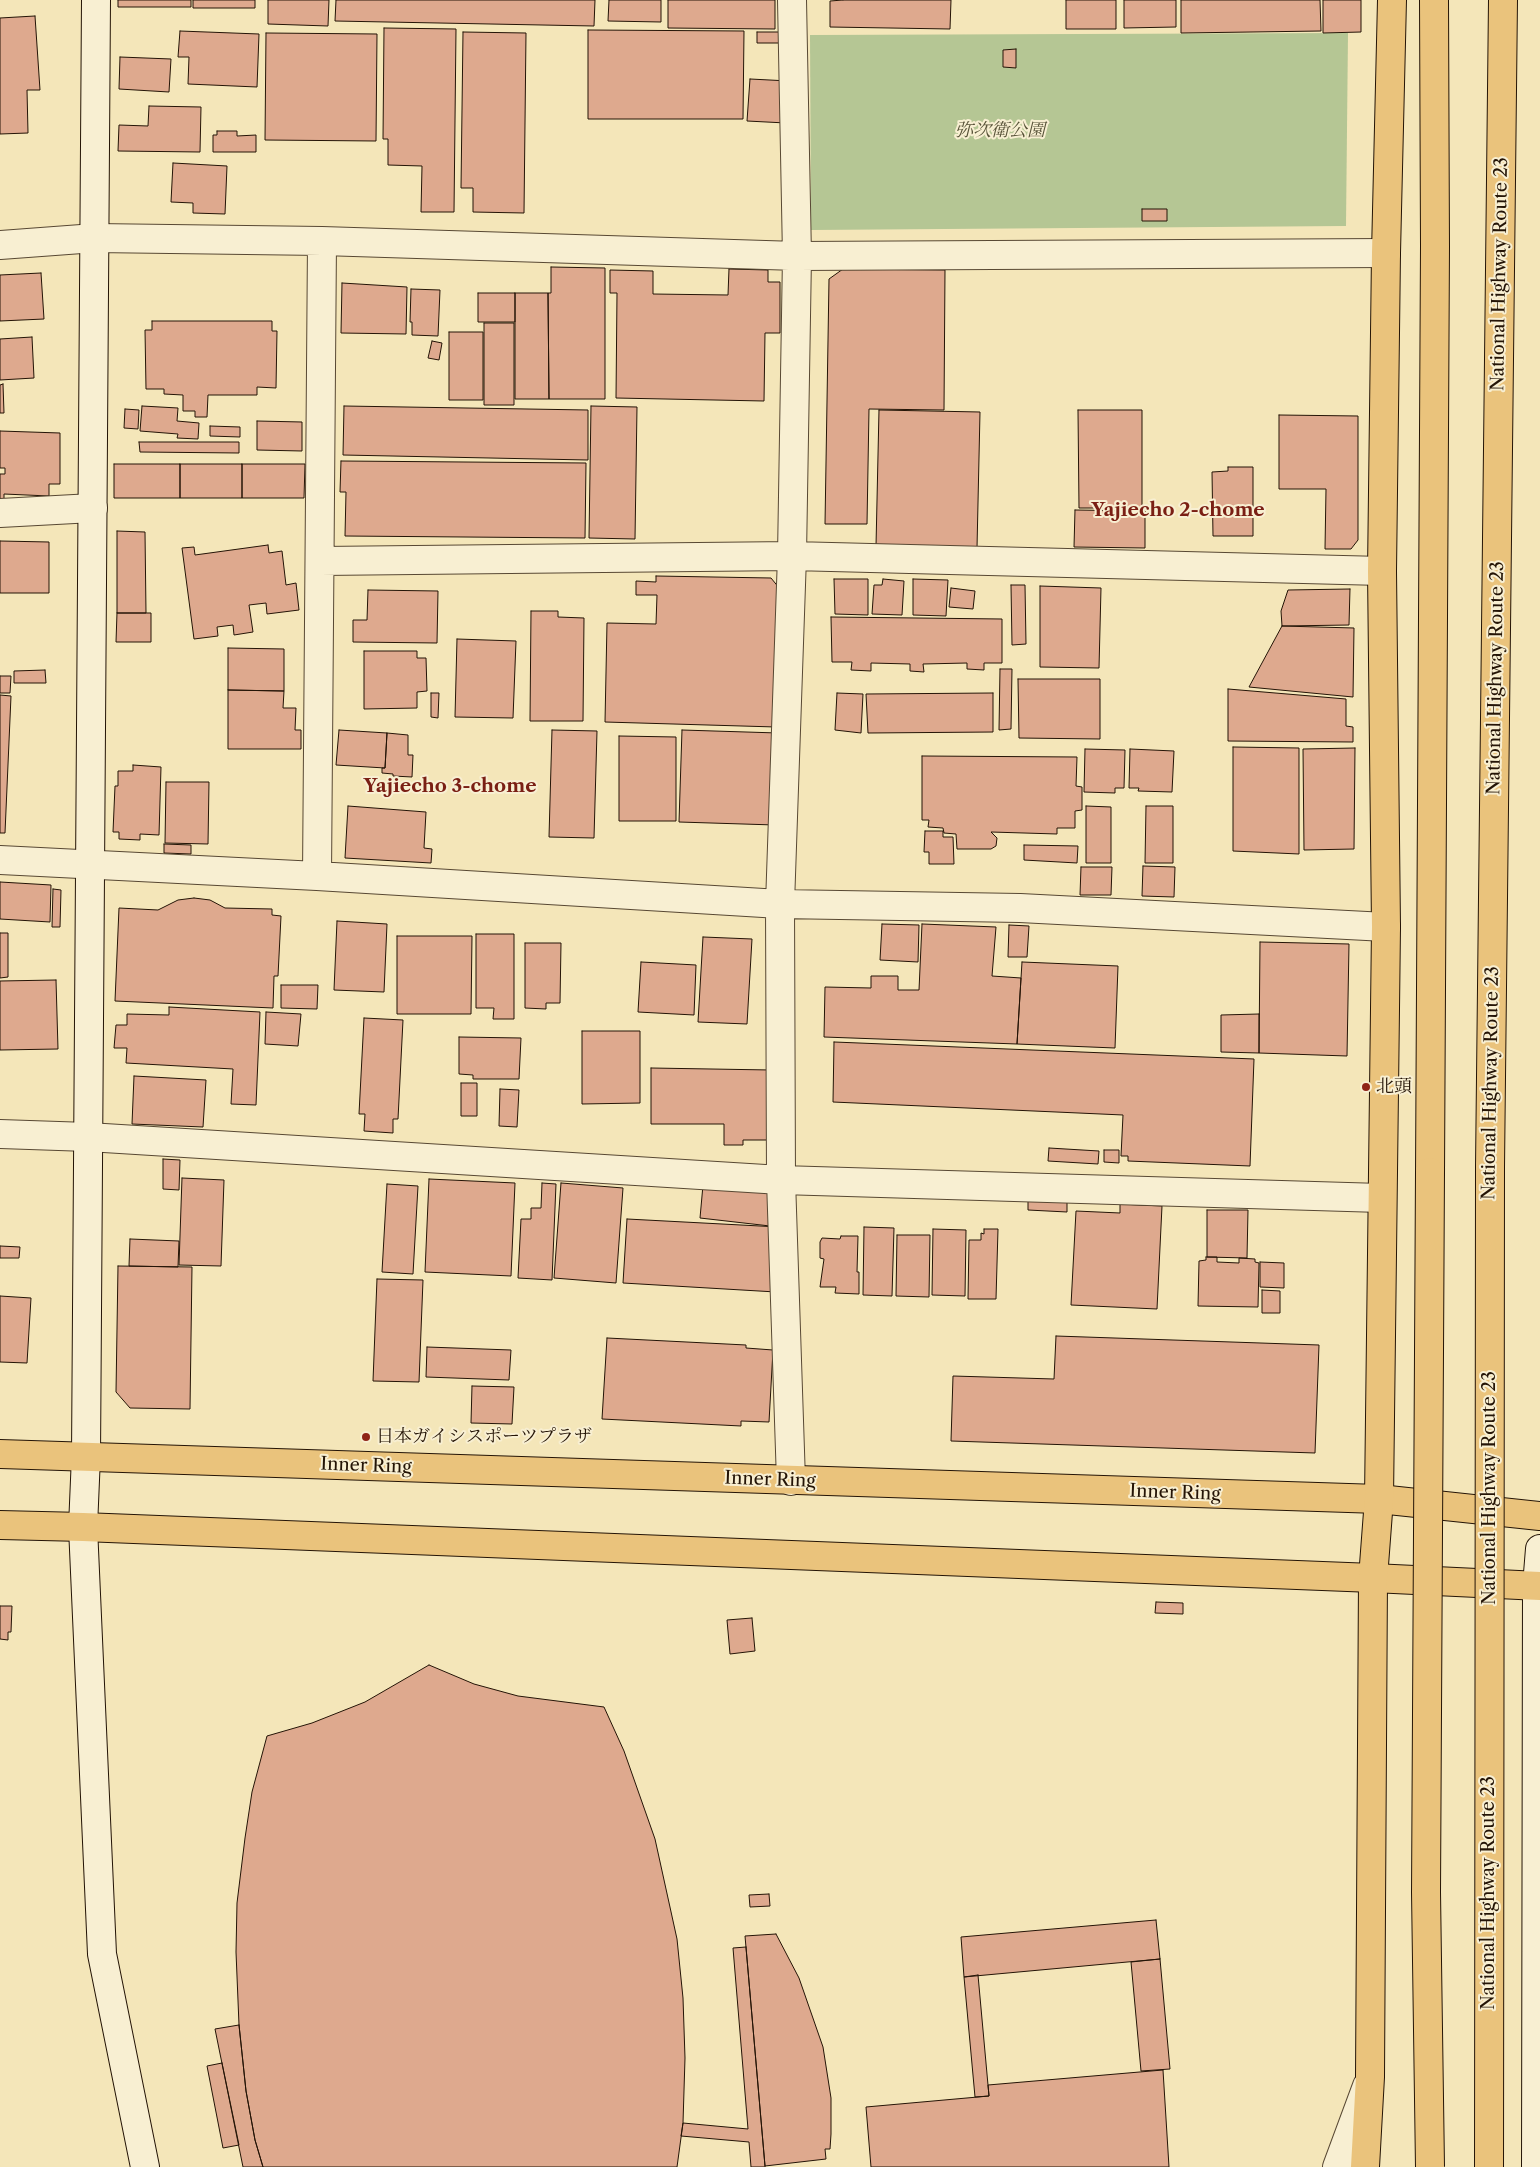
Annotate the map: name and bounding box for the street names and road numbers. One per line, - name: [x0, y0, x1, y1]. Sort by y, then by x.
- street label: National Highway Route 23: [1487, 157, 1513, 391]
- street label: National Highway Route 23: [1483, 561, 1509, 795]
- street label: National Highway Route 23: [1478, 966, 1504, 1200]
- street label: National Highway Route 23: [1479, 1371, 1501, 1605]
- street label: Inner Ring: [320, 1454, 412, 1478]
- street label: Inner Ring: [724, 1468, 816, 1492]
- street label: Inner Ring: [1129, 1481, 1221, 1505]
- street label: National Highway Route 23: [1478, 1776, 1500, 2010]

